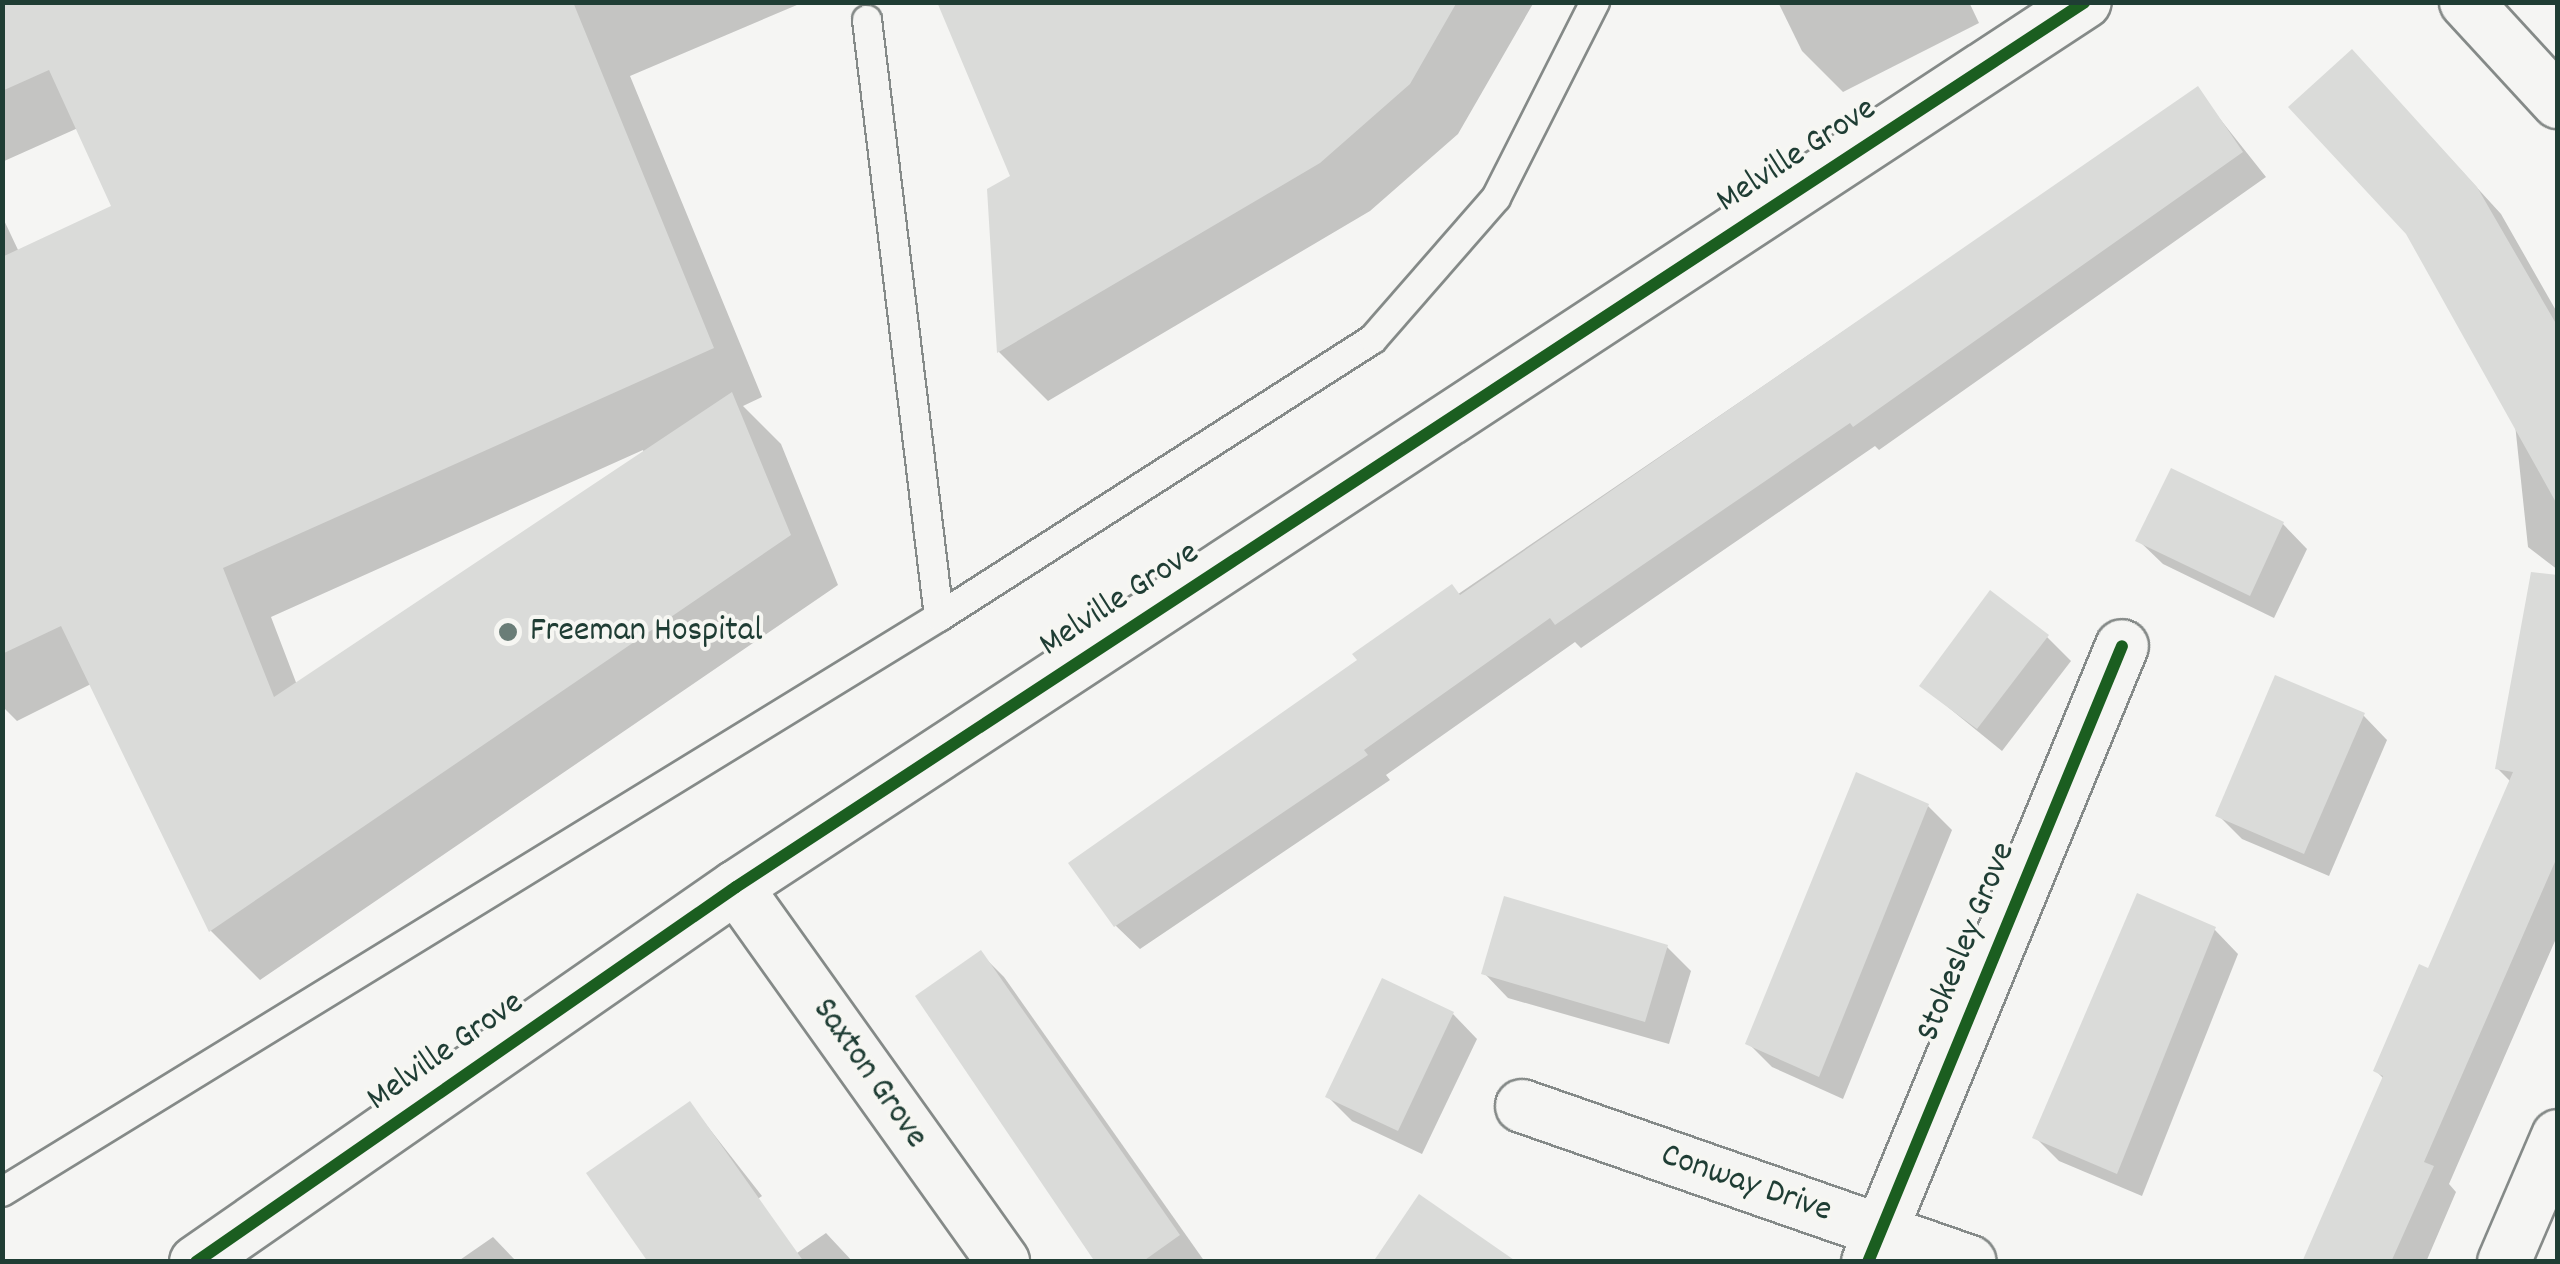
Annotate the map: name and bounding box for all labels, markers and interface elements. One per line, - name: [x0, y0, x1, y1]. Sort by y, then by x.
- street label: Melville Grove: [1709, 89, 1885, 223]
- street label: Melville Grove: [1032, 533, 1208, 667]
- place label: Freeman Hospital: [530, 611, 762, 653]
- marker: Freeman Hospital: [495, 619, 521, 645]
- street label: Stokesley Grove: [1908, 837, 2026, 1047]
- street label: Melville Grove: [360, 983, 532, 1121]
- street label: Saxton Grove: [802, 991, 936, 1157]
- street label: Conway Drive: [1655, 1135, 1837, 1233]

